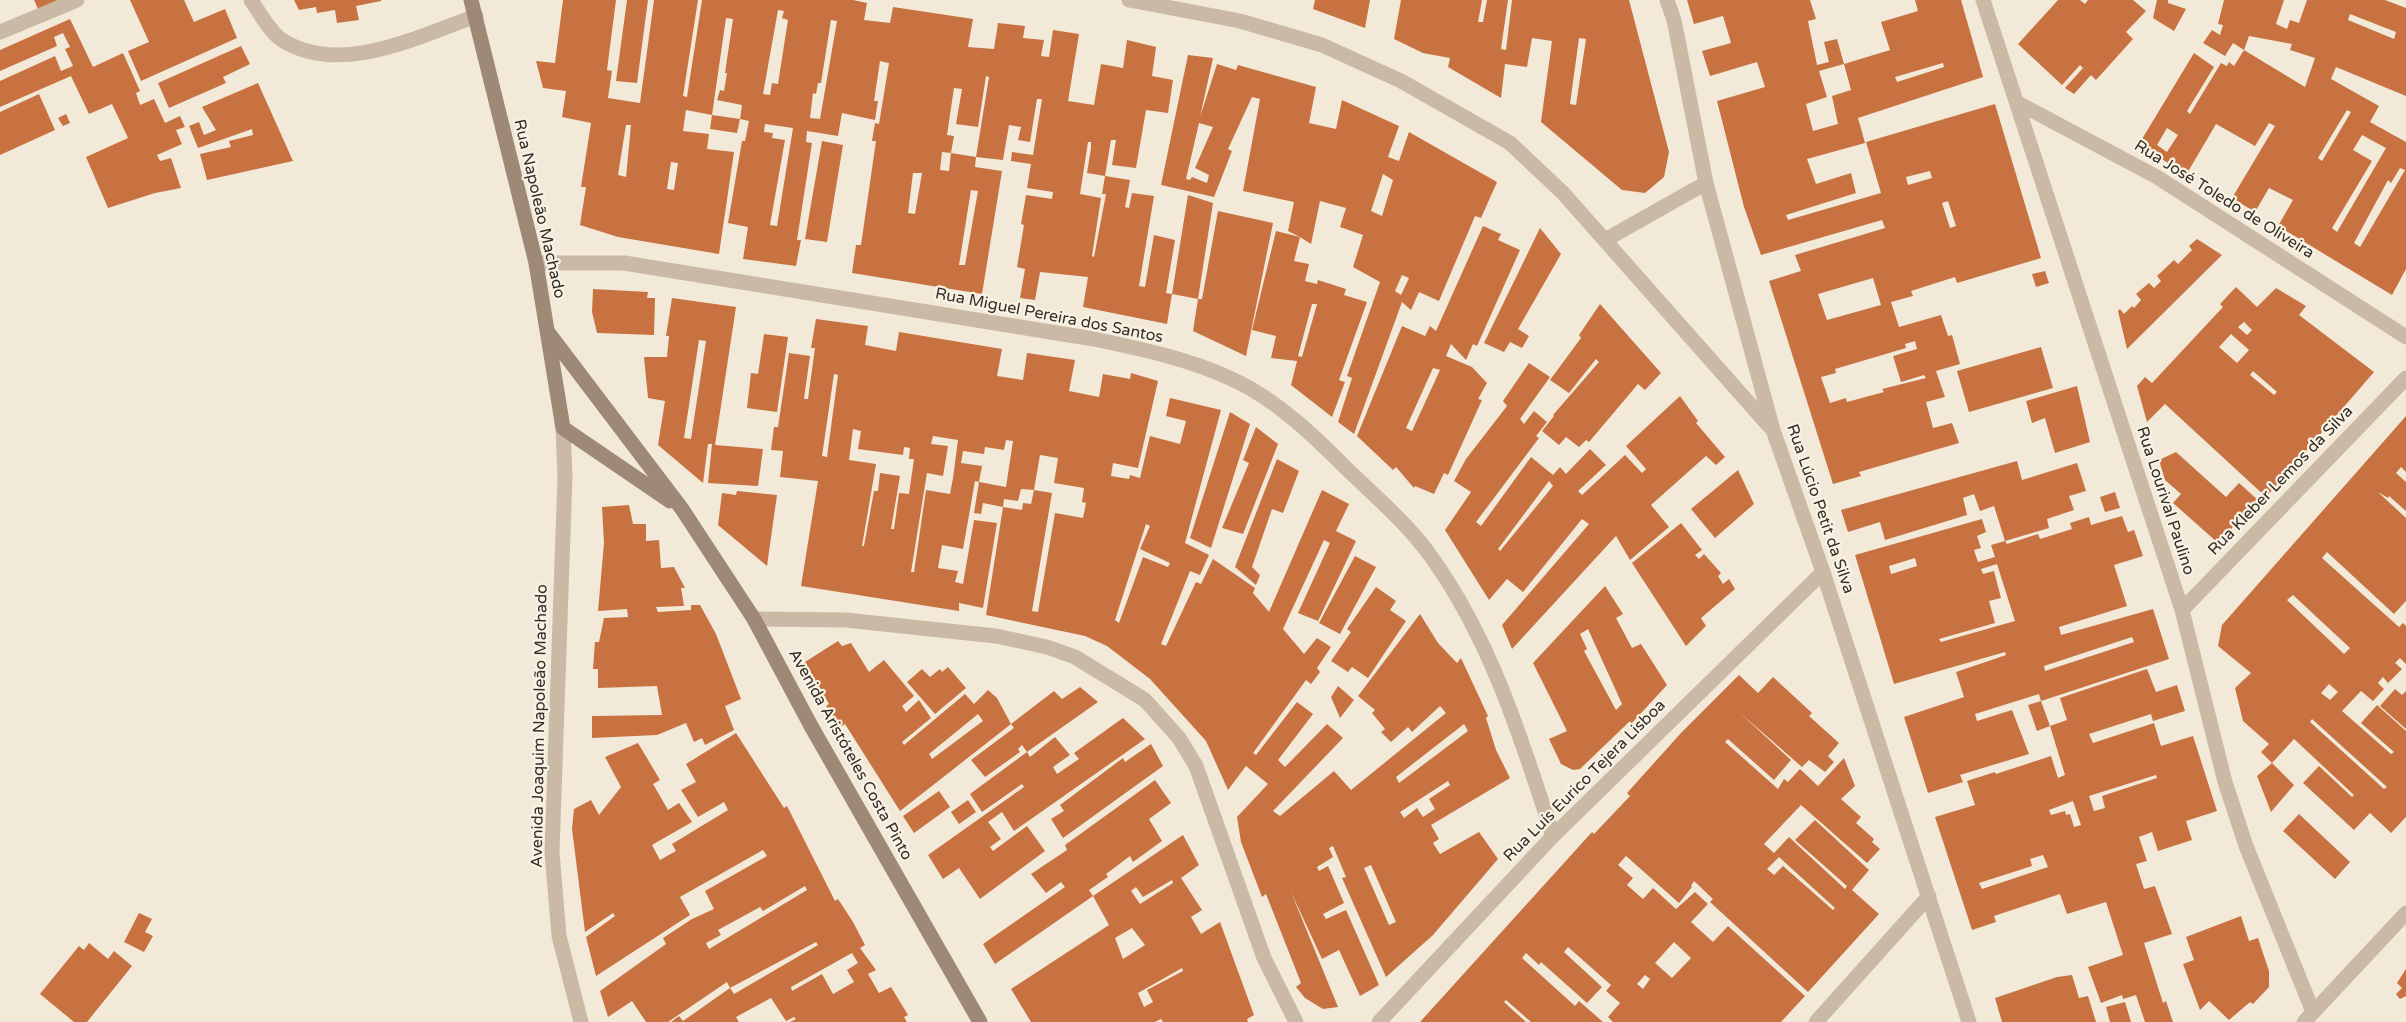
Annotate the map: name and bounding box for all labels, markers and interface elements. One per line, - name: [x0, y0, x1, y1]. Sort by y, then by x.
- street label: Rua Napoleão Machado: [509, 117, 569, 301]
- street label: Rua José Toledo de Oliveira: [2131, 137, 2317, 263]
- street label: Rua Miguel Pereira dos Santos: [933, 284, 1165, 348]
- street label: Rua Kleber Lemos da Silva: [2205, 402, 2357, 560]
- street label: Rua Lúcio Petit da Silva: [1782, 422, 1858, 596]
- street label: Rua Lourival Paulino: [2132, 424, 2198, 578]
- street label: Avenida Joaquim Napoleão Machado: [528, 584, 552, 868]
- street label: Avenida Aristóteles Costa Pinto: [784, 646, 916, 864]
- street label: Rua Luís Eurico Tejera Lisboa: [1500, 696, 1670, 866]

